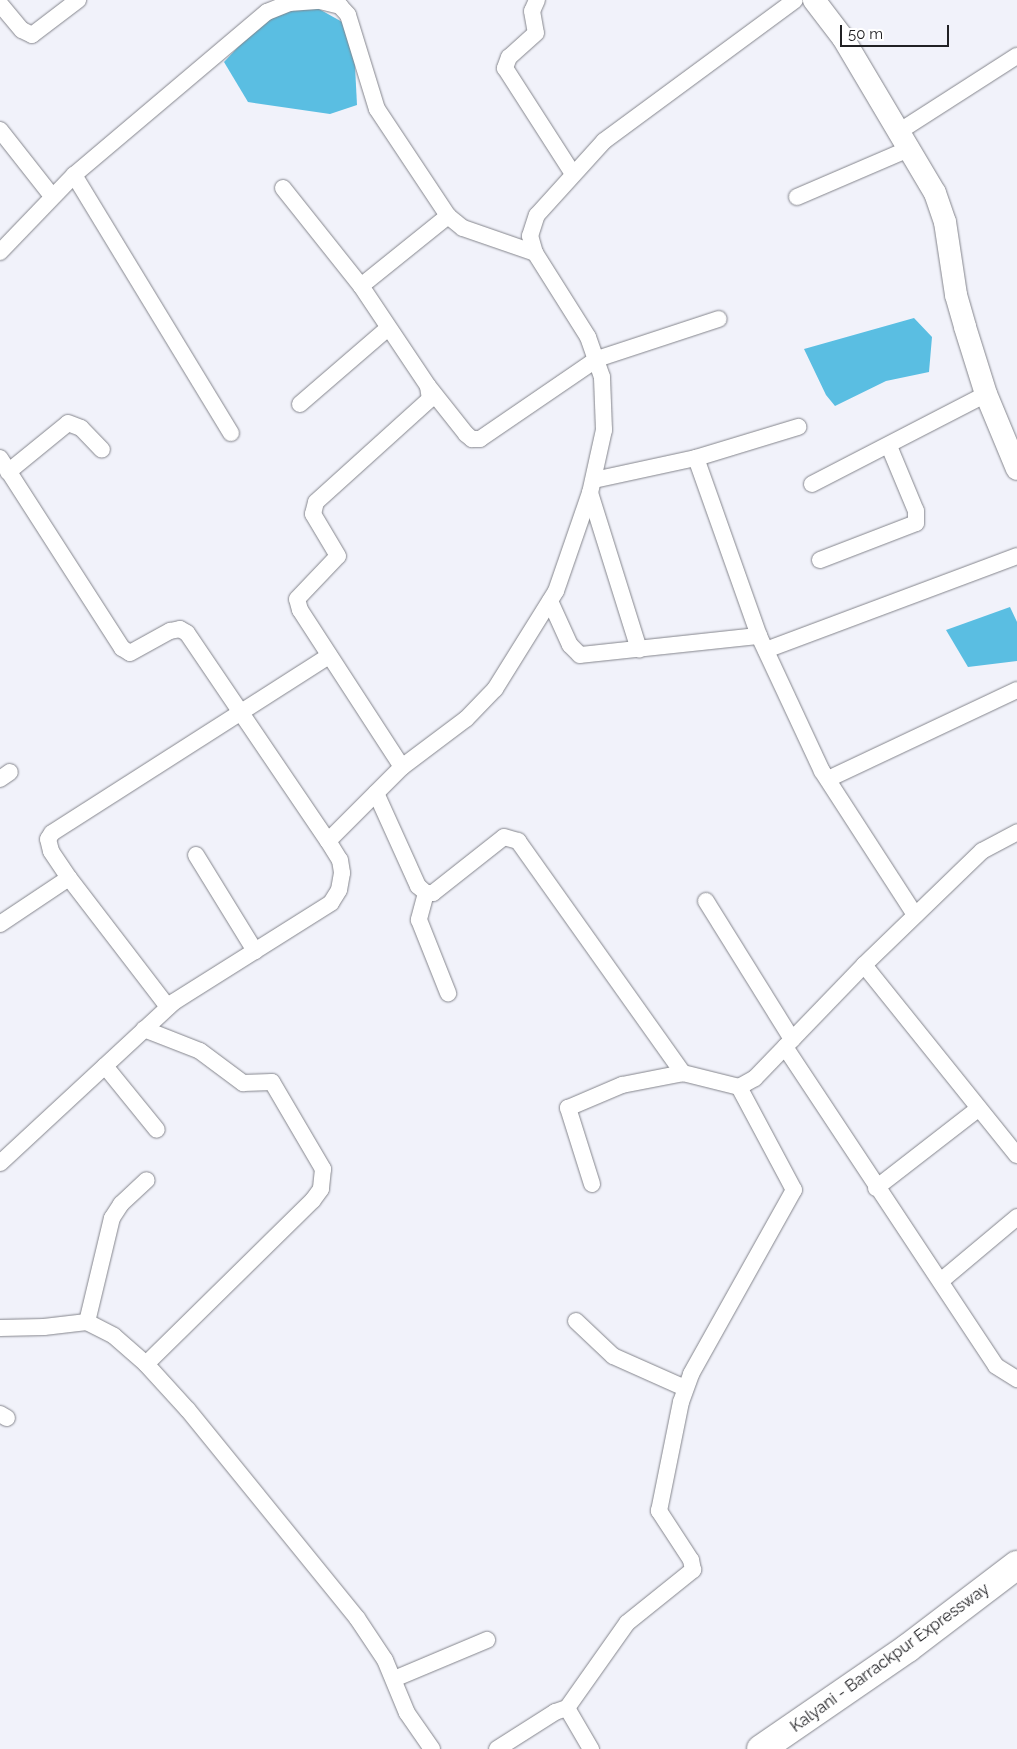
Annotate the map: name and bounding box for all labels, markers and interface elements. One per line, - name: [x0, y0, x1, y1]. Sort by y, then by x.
- scale bar: [842, 15, 951, 47]
- text: 50 m: [848, 25, 883, 43]
- street label: Kalyani - Barrackpur Expressway: [787, 1579, 993, 1737]

